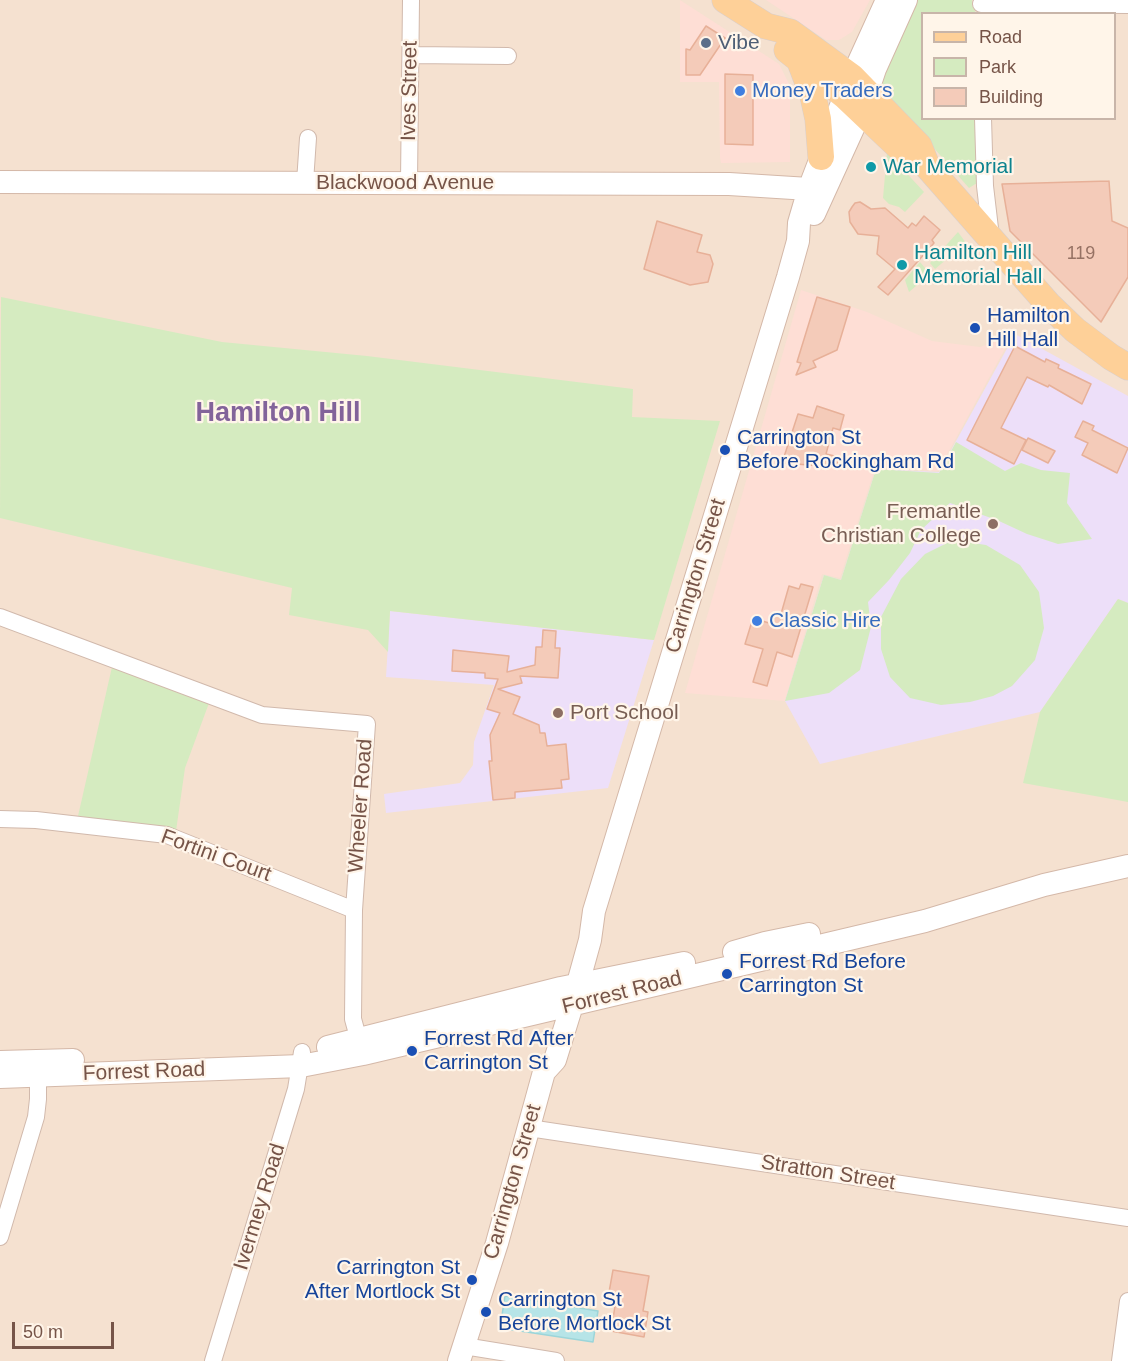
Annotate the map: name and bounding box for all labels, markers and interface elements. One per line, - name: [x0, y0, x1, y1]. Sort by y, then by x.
- legend: [921, 12, 1116, 120]
- text: Road: [979, 27, 1022, 47]
- place label: Vibe: [718, 30, 760, 56]
- marker: Vibe: [699, 36, 713, 50]
- street label: Ives Street: [397, 41, 423, 141]
- text: Park: [979, 57, 1016, 77]
- place label: Money Traders: [752, 78, 892, 104]
- marker: Money Traders: [733, 84, 747, 98]
- text: Building: [979, 87, 1043, 107]
- place label: War Memorial: [883, 154, 1013, 180]
- marker: War Memorial: [864, 160, 878, 174]
- street label: Blackwood Avenue: [316, 170, 494, 196]
- place label: Hamilton Hill Memorial Hall: [914, 240, 1042, 290]
- house number: 119: [1067, 243, 1095, 265]
- marker: Hamilton Hill Memorial Hall: [895, 258, 909, 272]
- place label: Hamilton Hill Hall: [987, 303, 1070, 353]
- marker: Hamilton Hill Hall: [968, 321, 982, 335]
- district label: Hamilton Hill: [195, 398, 361, 430]
- place label: Carrington St Before Rockingham Rd: [737, 425, 954, 475]
- marker: Carrington St Before Rockingham Rd: [718, 443, 732, 457]
- street label: Carrington Street: [661, 496, 731, 656]
- place label: Fremantle Christian College: [821, 499, 981, 549]
- marker: Fremantle Christian College: [986, 517, 1000, 531]
- place label: Classic Hire: [769, 608, 881, 634]
- marker: Classic Hire: [750, 614, 764, 628]
- place label: Port School: [570, 700, 679, 726]
- marker: Port School: [551, 706, 565, 720]
- street label: Wheeler Road: [344, 738, 378, 874]
- street label: Fortini Court: [157, 824, 275, 888]
- place label: Forrest Rd Before Carrington St: [739, 949, 906, 999]
- street label: Forrest Road: [559, 966, 685, 1020]
- marker: Forrest Rd Before Carrington St: [720, 967, 734, 981]
- place label: Forrest Rd After Carrington St: [424, 1026, 573, 1076]
- marker: Forrest Rd After Carrington St: [405, 1044, 419, 1058]
- street label: Forrest Road: [82, 1057, 206, 1087]
- street label: Carrington Street: [479, 1102, 547, 1262]
- street label: Ivermey Road: [229, 1141, 291, 1273]
- street label: Stratton Street: [759, 1150, 897, 1196]
- place label: Carrington St After Mortlock St: [305, 1255, 460, 1305]
- marker: Carrington St After Mortlock St: [465, 1273, 479, 1287]
- place label: Carrington St Before Mortlock St: [498, 1287, 671, 1337]
- marker: Carrington St Before Mortlock St: [479, 1305, 493, 1319]
- scale bar: [15, 1310, 117, 1348]
- text: 50 m: [23, 1322, 63, 1342]

